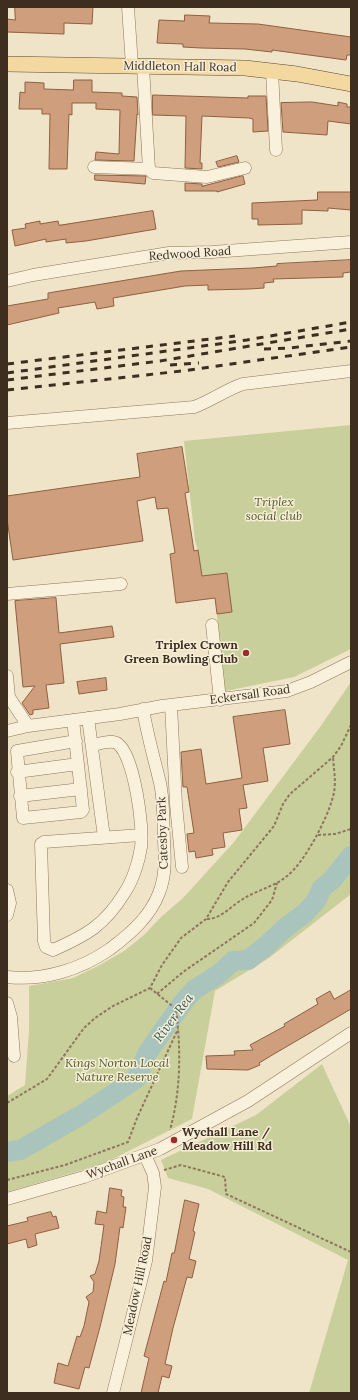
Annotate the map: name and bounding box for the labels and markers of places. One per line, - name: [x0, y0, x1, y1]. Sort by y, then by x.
- place label: Triplex Crown Green Bowling Club: [124, 639, 238, 667]
- marker: Triplex Crown Green Bowling Club: [241, 648, 251, 658]
- place label: Wychall Lane / Meadow Hill Rd: [182, 1126, 272, 1154]
- marker: Wychall Lane / Meadow Hill Rd: [169, 1135, 179, 1145]

